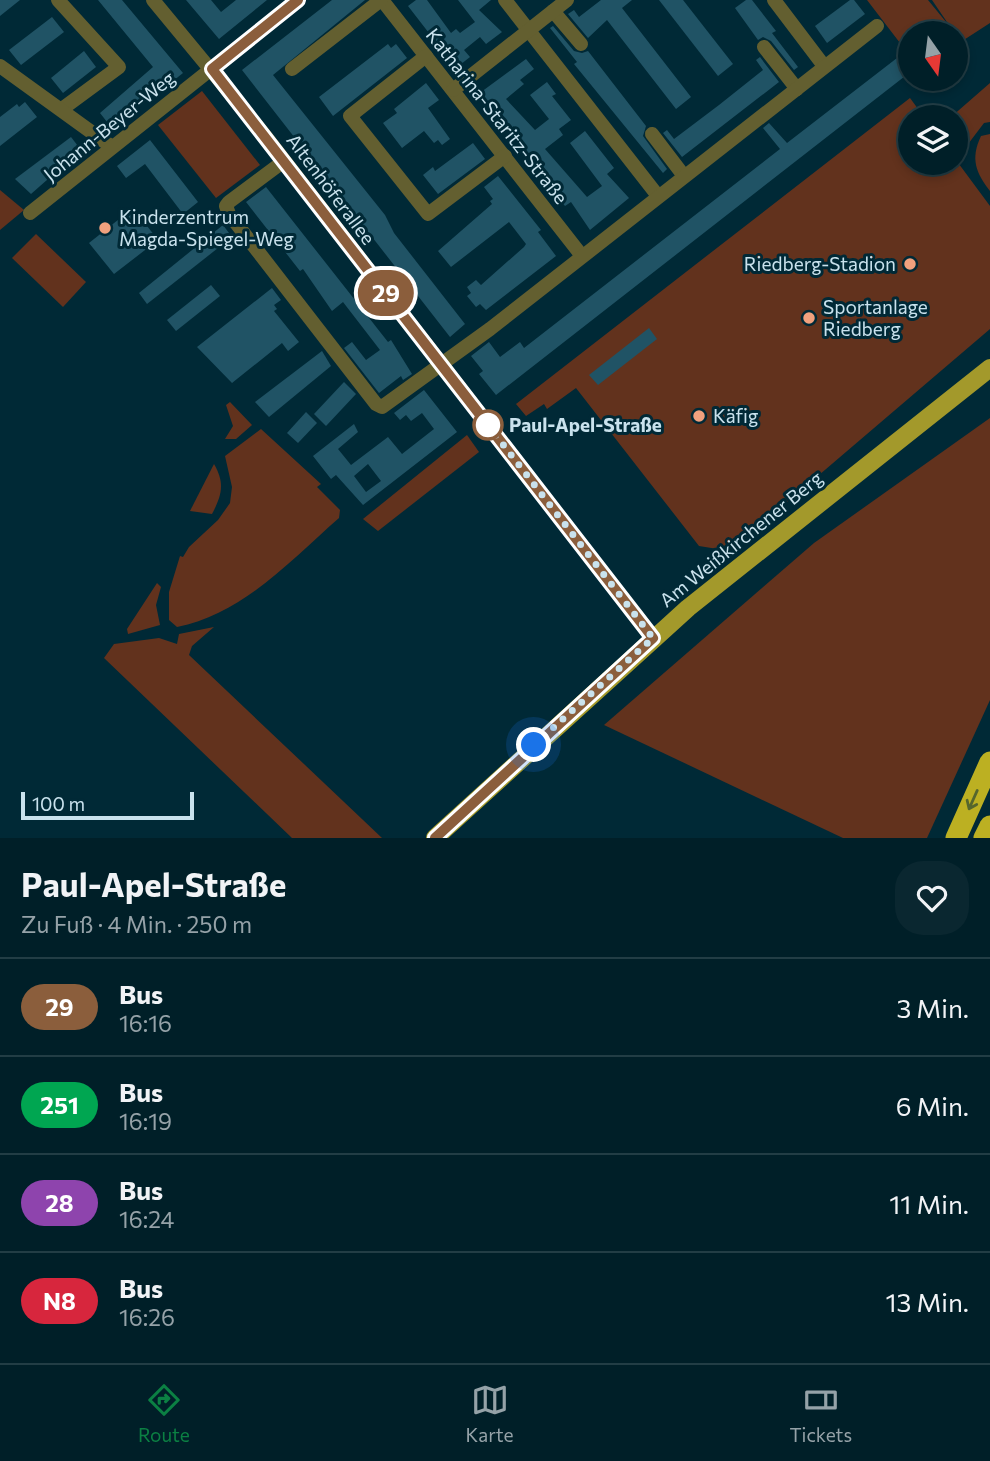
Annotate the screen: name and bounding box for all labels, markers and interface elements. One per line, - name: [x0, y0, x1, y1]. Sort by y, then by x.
- north arrow: [898, 21, 968, 91]
- map controls: [898, 21, 968, 175]
- street label: Katharina-Staritz-Straße: [422, 23, 573, 208]
- street label: Johann-Beyer-Weg: [38, 66, 179, 186]
- button: layers: [898, 105, 968, 175]
- street label: Altenhöferallee: [282, 129, 381, 249]
- place label: Kinderzentrum Magda-Spiegel-Weg: [119, 205, 294, 250]
- marker: Kinderzentrum Magda-Spiegel-Weg: [97, 220, 113, 236]
- place label: Riedberg-Stadion: [744, 252, 896, 275]
- marker: Riedberg-Stadion: [902, 256, 918, 272]
- line badge: 29: [354, 270, 418, 316]
- text: 29: [372, 278, 400, 307]
- place label: Sportanlage Riedberg: [823, 295, 928, 340]
- marker: Sportanlage Riedberg: [801, 310, 817, 326]
- place label: Käfig: [713, 404, 758, 427]
- marker: Käfig: [691, 408, 707, 424]
- marker: Paul-Apel-Straße: [473, 410, 503, 440]
- place label: Paul-Apel-Straße: [509, 413, 662, 436]
- street label: Am Weißkirchener Berg: [655, 466, 827, 611]
- your location: [516, 727, 551, 762]
- scale bar: [21, 789, 194, 821]
- one-way arrow: [966, 789, 979, 810]
- text: 100 m: [32, 792, 85, 815]
- button: heart: [895, 861, 969, 935]
- text: Paul-Apel-Straße: [21, 863, 286, 904]
- text: Zu Fuß · 4 Min. · 250 m: [21, 910, 252, 938]
- text: Bus: [119, 978, 163, 1009]
- text: 29: [45, 992, 74, 1021]
- text: 3 Min.: [897, 992, 969, 1023]
- text: 16:16: [119, 1009, 172, 1037]
- text: Bus: [119, 1076, 163, 1107]
- text: 251: [40, 1090, 79, 1119]
- text: 6 Min.: [896, 1090, 969, 1121]
- text: 16:19: [119, 1107, 172, 1135]
- text: Bus: [119, 1174, 163, 1205]
- text: 28: [45, 1188, 74, 1217]
- text: 11 Min.: [889, 1188, 969, 1219]
- text: 16:24: [119, 1205, 174, 1233]
- text: Bus: [119, 1272, 163, 1303]
- text: N8: [43, 1286, 76, 1315]
- text: 13 Min.: [885, 1286, 969, 1317]
- text: 16:26: [119, 1303, 175, 1331]
- tab: Route: [138, 1381, 190, 1446]
- tab: Karte: [466, 1381, 514, 1446]
- tab: Tickets: [789, 1381, 852, 1446]

